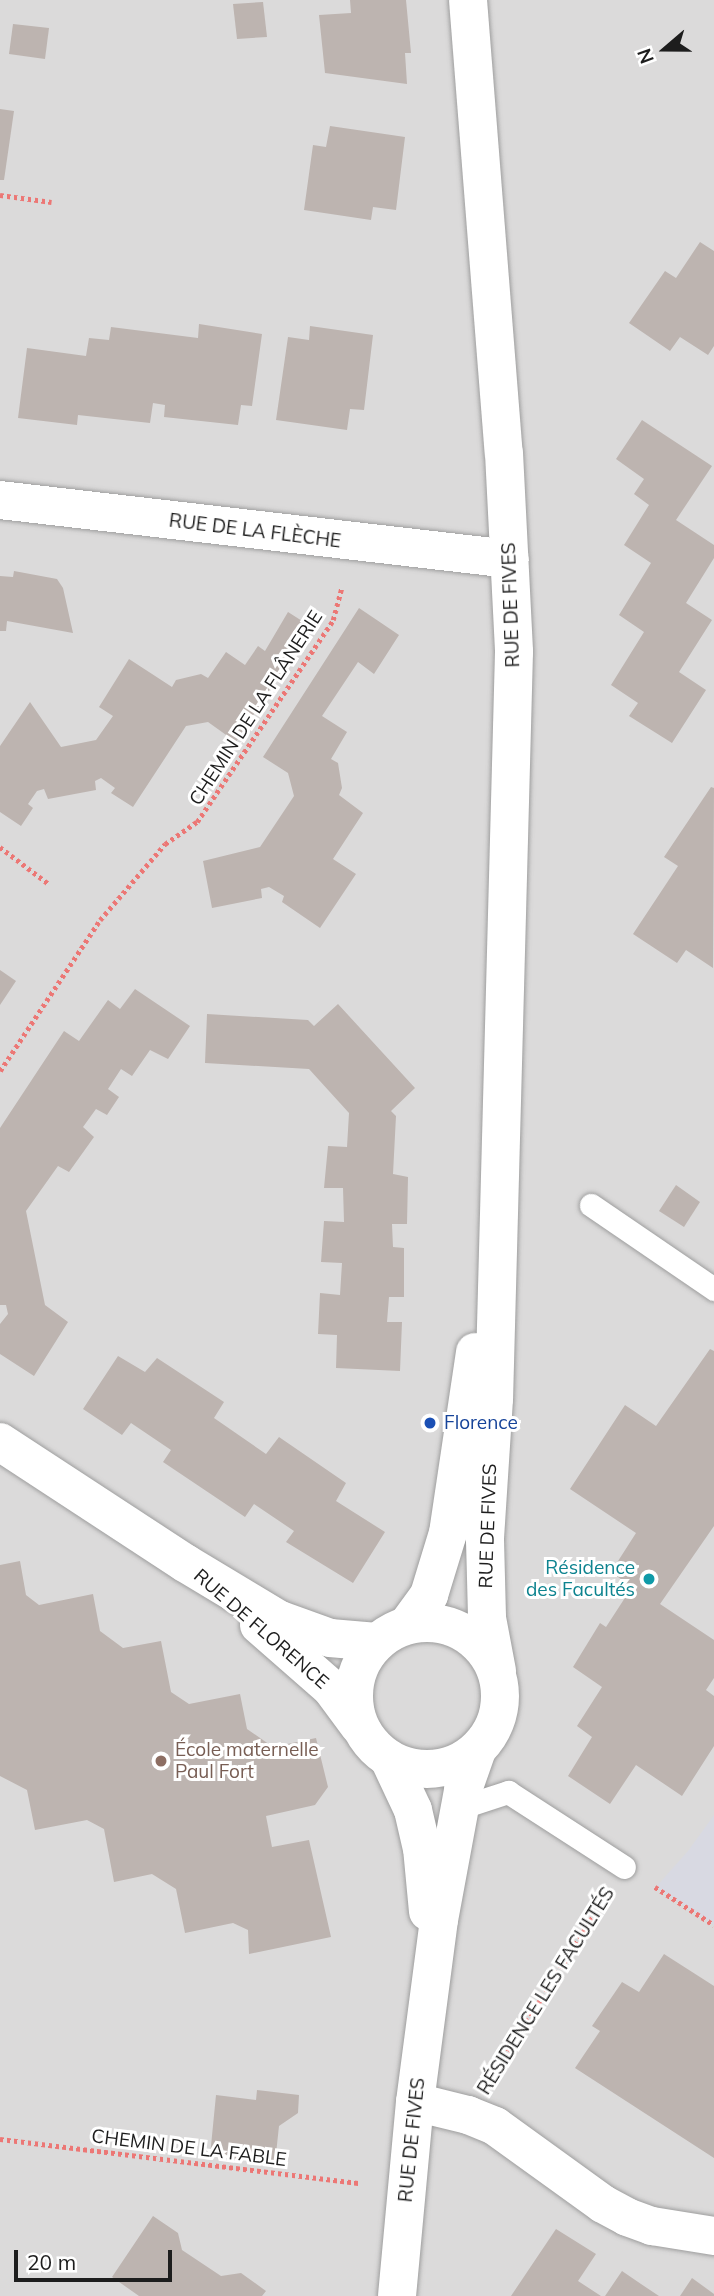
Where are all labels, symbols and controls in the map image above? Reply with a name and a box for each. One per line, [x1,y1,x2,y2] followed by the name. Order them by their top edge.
[630,14,700,84] north arrow
[632,45,659,67] text: N
[168,509,342,553] street label: RUE DE LA FLÈCHE
[497,542,525,668] street label: RUE DE FIVES
[184,606,328,810] street label: CHEMIN DE LA FLÂNERIE
[444,1412,518,1434] place label: Florence
[422,1415,438,1431] marker: Florence
[474,1463,502,1589] street label: RUE DE FIVES
[526,1557,635,1601] place label: Résidence des Facultés
[189,1564,333,1694] street label: RUE DE FLORENCE
[641,1571,657,1587] marker: Résidence des Facultés
[175,1739,319,1783] place label: École maternelle Paul Fort
[153,1753,169,1769] marker: École maternelle Paul Fort
[473,1883,619,2099] street label: RÉSIDENCE LES FACULTÉS
[394,2077,430,2203] street label: RUE DE FIVES
[90,2125,288,2171] street label: CHEMIN DE LA FABLE
[18,2236,175,2280] scale bar
[27,2249,76,2275] text: 20 m

